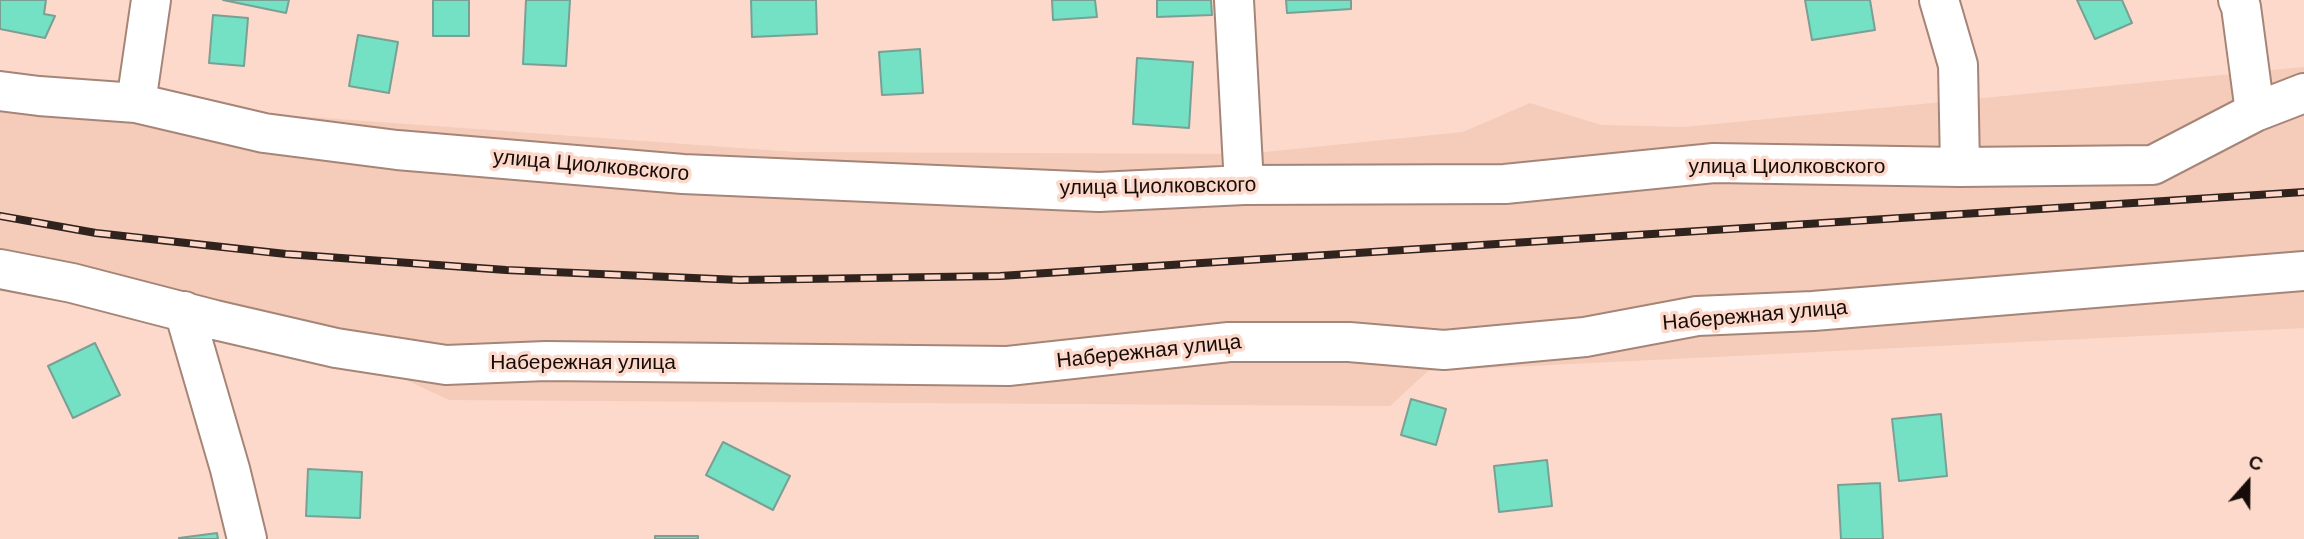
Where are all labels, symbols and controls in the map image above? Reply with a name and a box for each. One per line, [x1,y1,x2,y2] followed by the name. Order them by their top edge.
[492,145,690,187] street label: улица Циолковского
[1689,154,1885,180] street label: улица Циолковского
[1059,173,1257,201] street label: улица Циолковского
[1661,295,1849,337] street label: Набережная улица
[1055,330,1243,374] street label: Набережная улица
[490,350,676,376] street label: Набережная улица
[2213,448,2283,518] north arrow
[2246,451,2266,475] text: С

